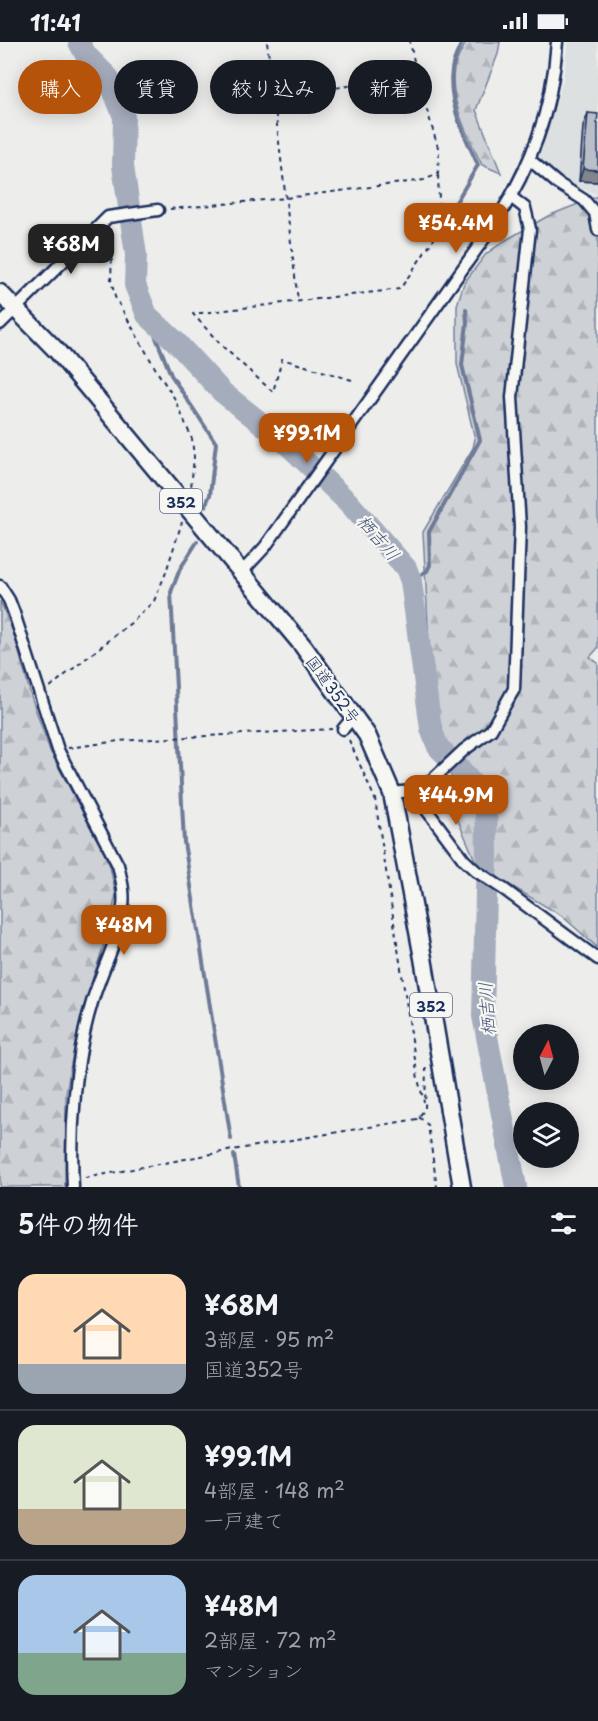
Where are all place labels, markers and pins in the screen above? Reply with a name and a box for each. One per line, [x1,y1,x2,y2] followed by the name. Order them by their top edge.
[407,203,505,254] pin: ¥54.4M
[35,224,107,275] pin: ¥68M
[258,413,356,464] pin: ¥99.1M
[407,775,505,826] pin: ¥44.9M
[88,905,160,956] pin: ¥48M

